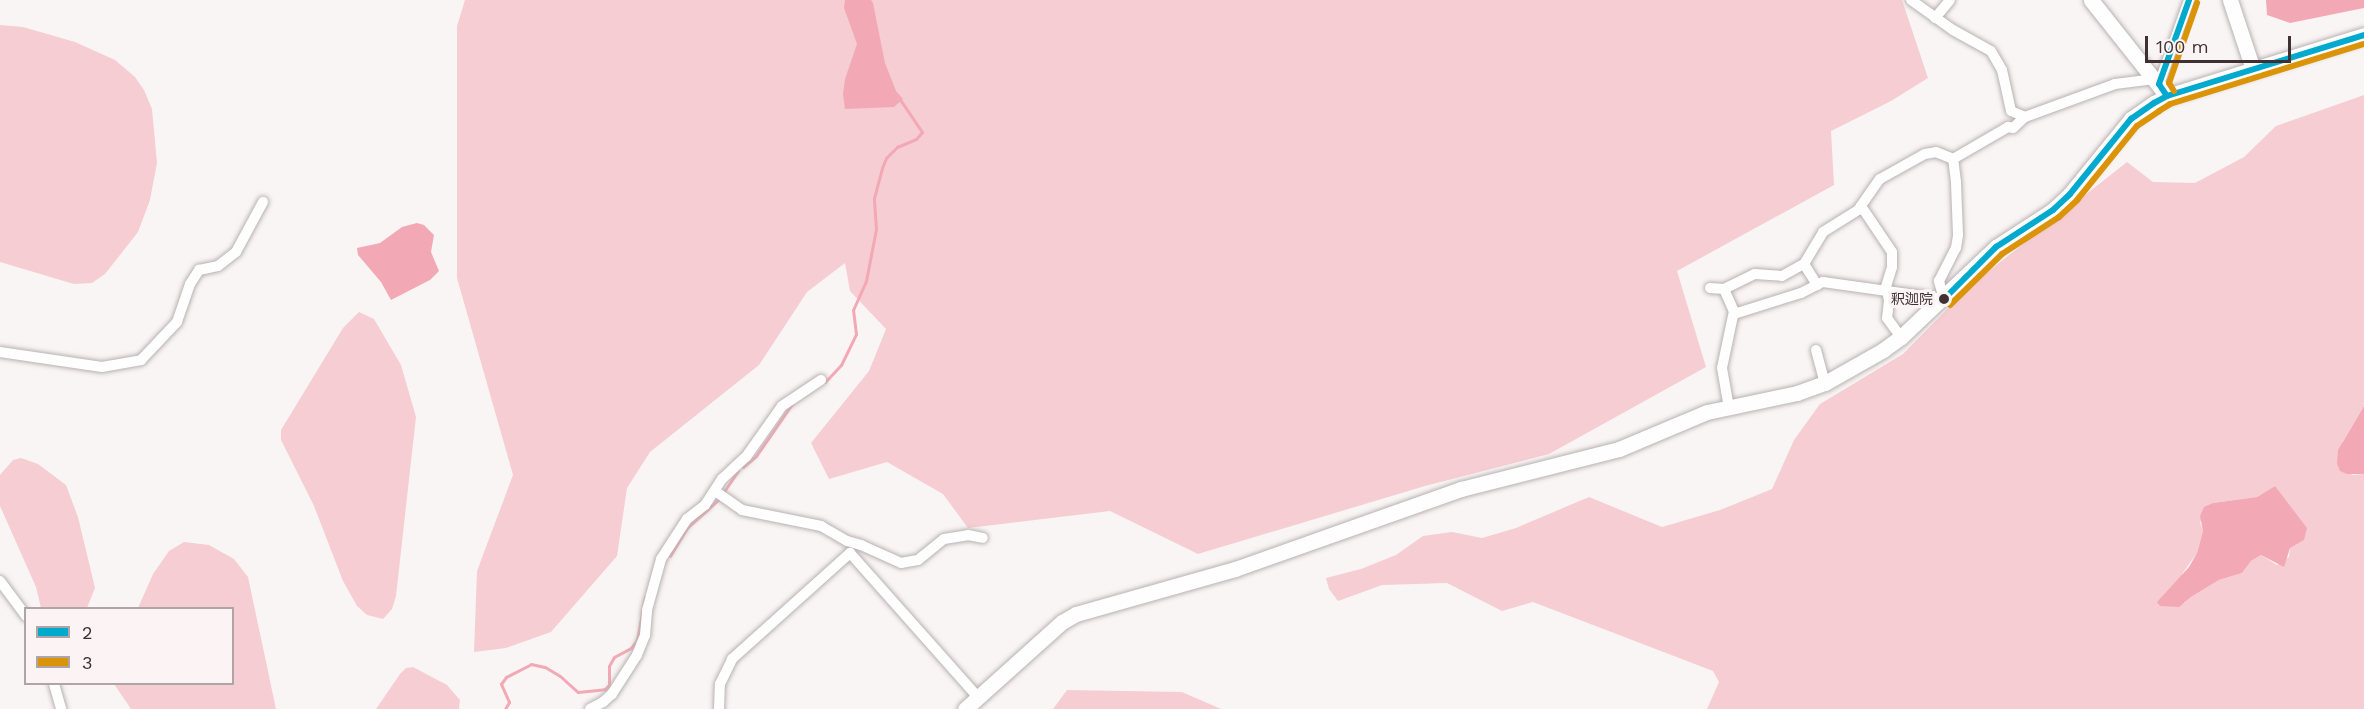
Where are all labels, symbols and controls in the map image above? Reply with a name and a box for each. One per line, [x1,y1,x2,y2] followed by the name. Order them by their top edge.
[2148,24,2294,62] scale bar
[2156,36,2209,57] text: 100 m
[1891,291,1933,307] place label: 釈迦院
[1938,293,1950,305] marker: 釈迦院
[24,607,234,685] legend
[82,622,93,643] text: 2
[82,652,93,673] text: 3

